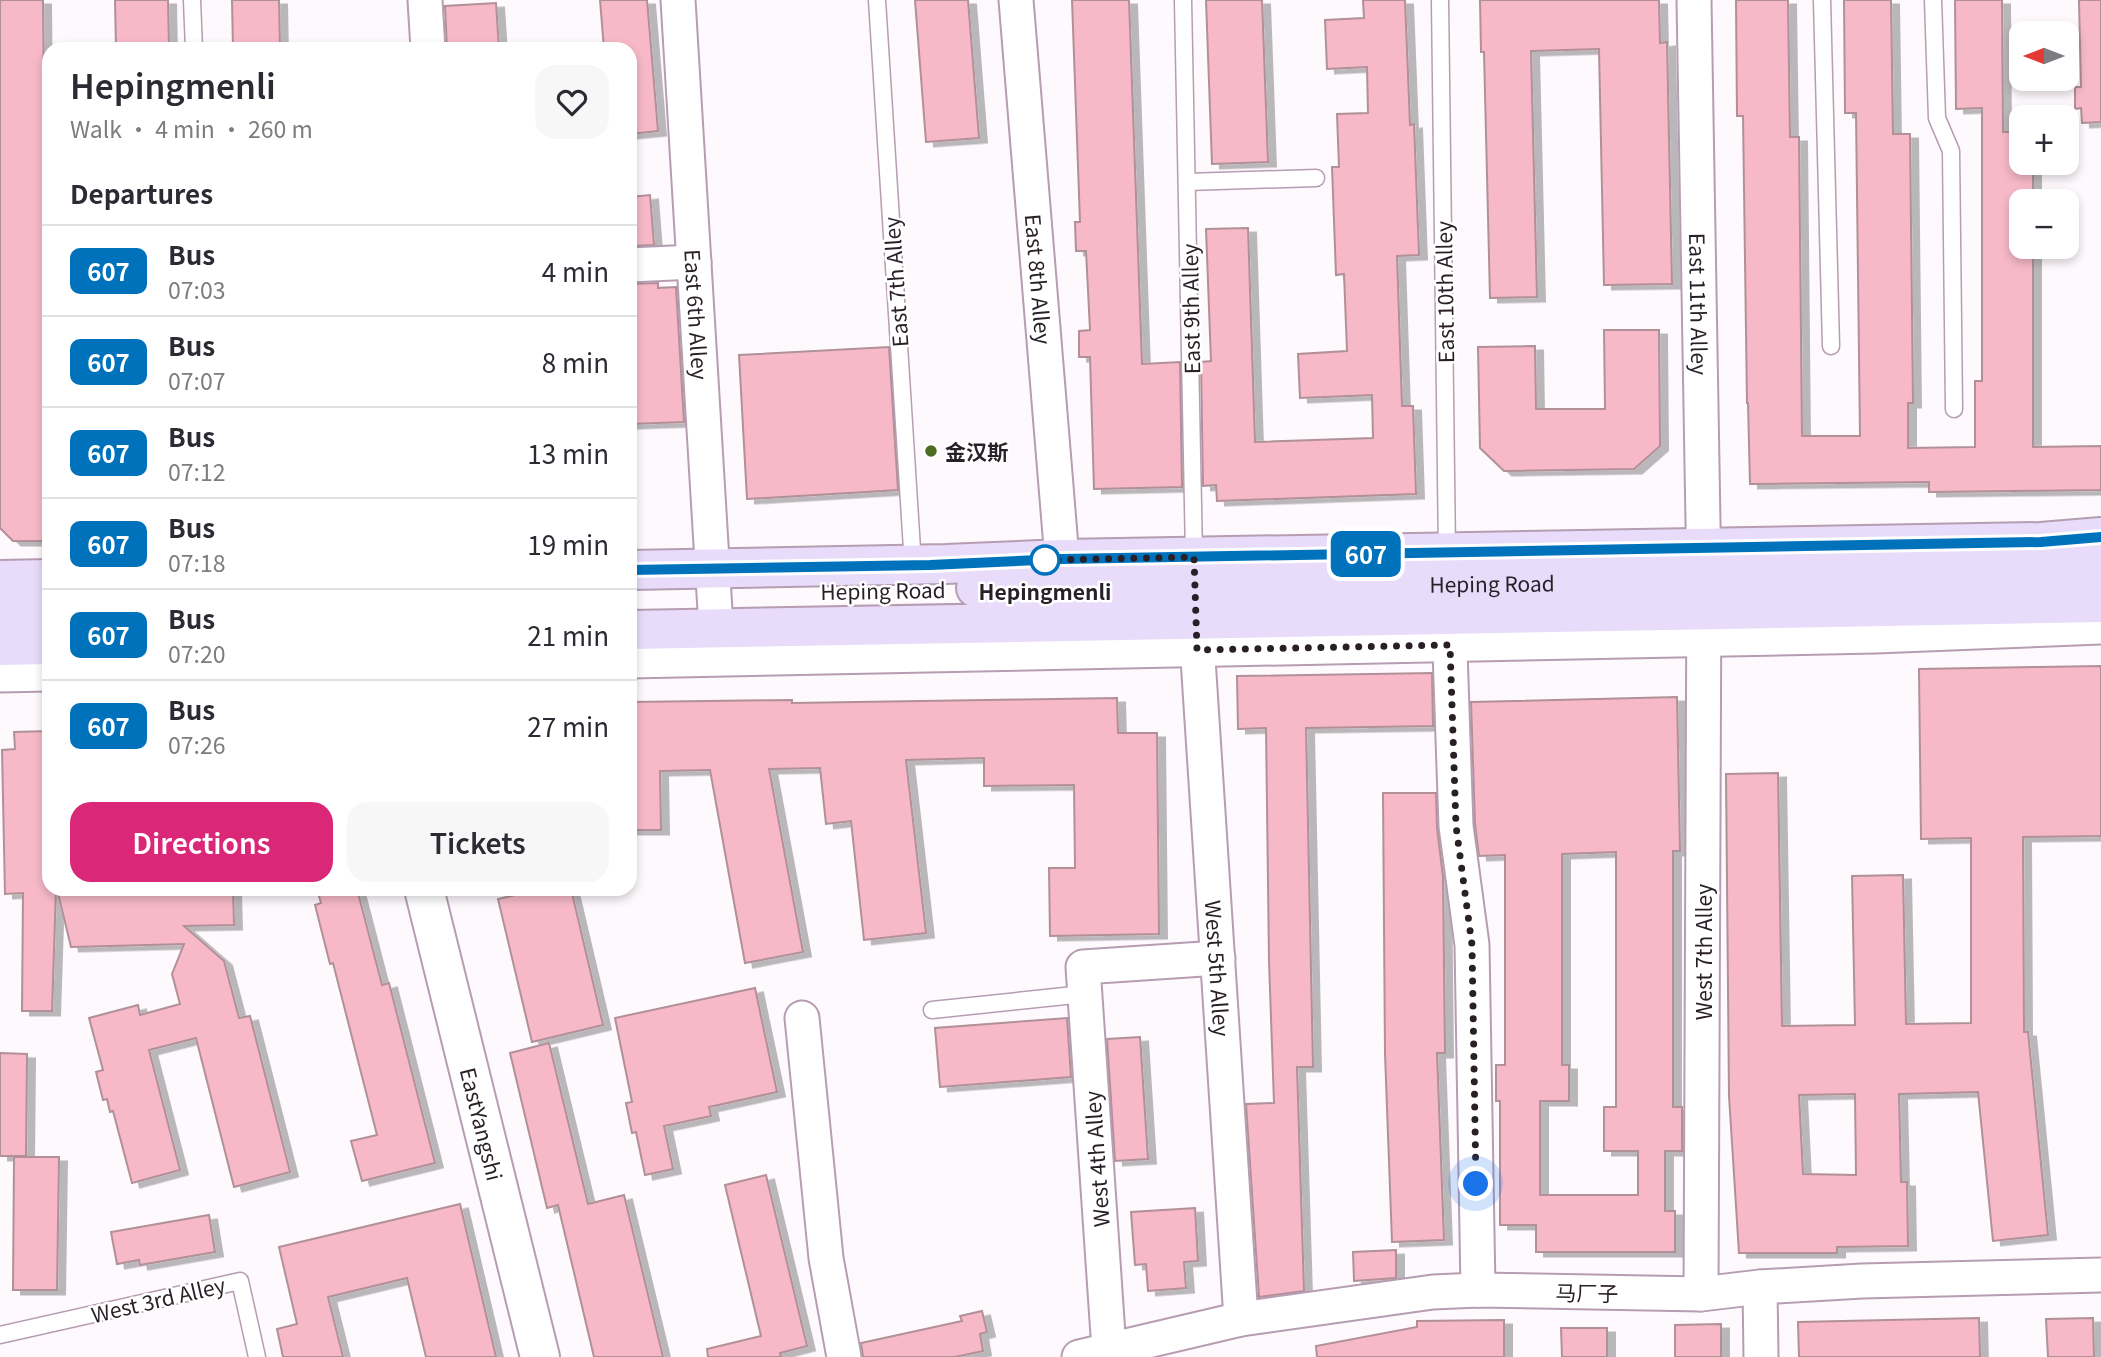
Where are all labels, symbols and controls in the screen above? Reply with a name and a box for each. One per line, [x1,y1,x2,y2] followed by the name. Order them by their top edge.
[2009,21,2079,91] north arrow
[2009,21,2079,259] map controls
[70,61,276,109] text: Hepingmenli
[535,65,609,139] button: heart
[2009,105,2079,175] button: +
[70,111,313,145] text: Walk · 4 min · 260 m
[70,174,213,211] text: Departures
[2009,189,2079,259] button: −
[1019,213,1059,345] street label: East 8th Alley
[875,216,915,348] street label: East 7th Alley
[1428,221,1460,363] street label: East 10th Alley
[1683,233,1715,375] street label: East 11th Alley
[168,235,215,272] text: Bus
[1174,243,1206,374] street label: East 9th Alley
[678,248,716,381] street label: East 6th Alley
[542,252,609,289] text: 4 min
[87,253,130,288] text: 607
[168,272,225,306] text: 07:03
[168,326,215,363] text: Bus
[542,343,609,380] text: 8 min
[87,344,130,379] text: 607
[168,363,225,397] text: 07:07
[168,417,215,454] text: Bus
[527,434,609,471] text: 13 min
[87,435,130,470] text: 607
[945,436,1008,466] place label: 金汉斯
[923,443,939,459] marker: 金汉斯
[168,454,225,488] text: 07:12
[168,508,215,545] text: Bus
[527,525,609,562] text: 19 min
[87,526,130,561] text: 607
[1326,531,1406,577] line badge: 607
[1345,536,1387,571] text: 607
[168,545,225,579] text: 07:18
[1030,545,1060,575] marker: Hepingmenli
[1429,567,1555,599] street label: Heping Road
[820,574,946,606] street label: Heping Road
[979,576,1111,606] place label: Hepingmenli
[168,599,215,636] text: Bus
[527,616,609,653] text: 21 min
[87,617,130,652] text: 607
[168,636,225,670] text: 07:20
[168,690,215,727] text: Bus
[527,707,609,744] text: 27 min
[87,708,130,743] text: 607
[168,727,225,761] text: 07:26
[70,802,333,882] button: Directions
[347,802,609,882] button: Tickets
[1688,884,1718,1020] street label: West 7th Alley
[1199,899,1238,1037] street label: West 5th Alley
[454,1064,511,1184] street label: EastYangshi
[1076,1090,1116,1228] street label: West 4th Alley
[1458,1166,1493,1201] your location
[88,1269,228,1329] street label: West 3rd Alley
[1555,1276,1619,1308] street label: 马厂子

